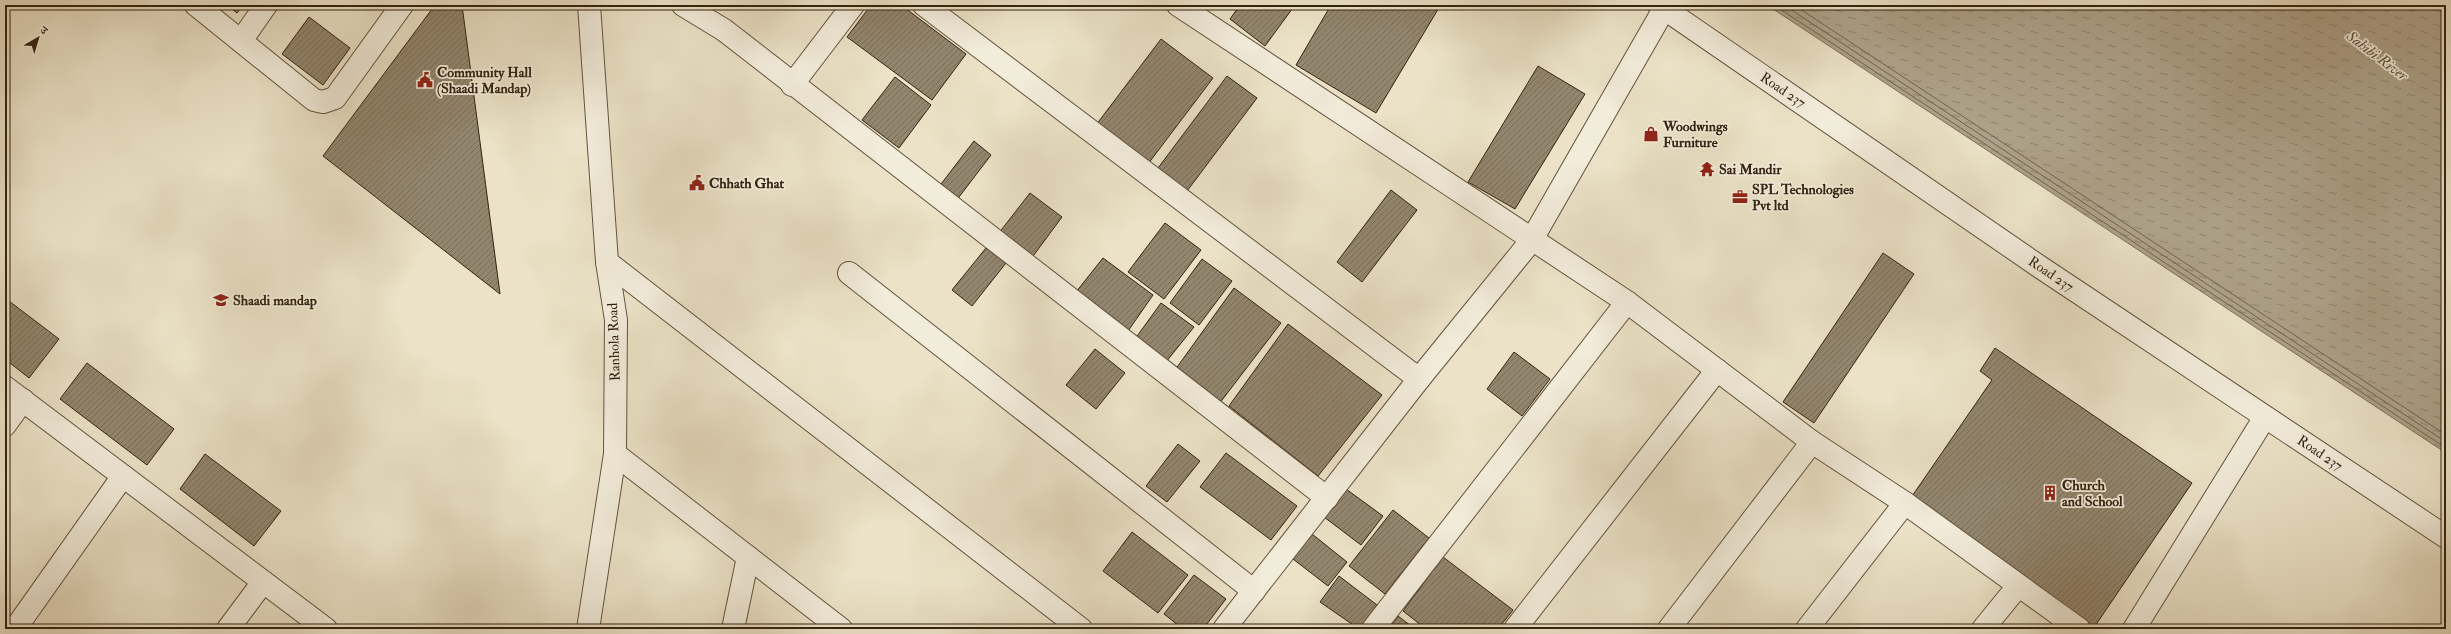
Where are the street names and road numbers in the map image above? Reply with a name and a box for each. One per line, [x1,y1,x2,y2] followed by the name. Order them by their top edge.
[1757,69,1809,112] street label: Road 237
[2025,253,2077,296] street label: Road 237
[604,302,624,382] street label: Ranhola Road
[2294,432,2346,475] street label: Road 237

